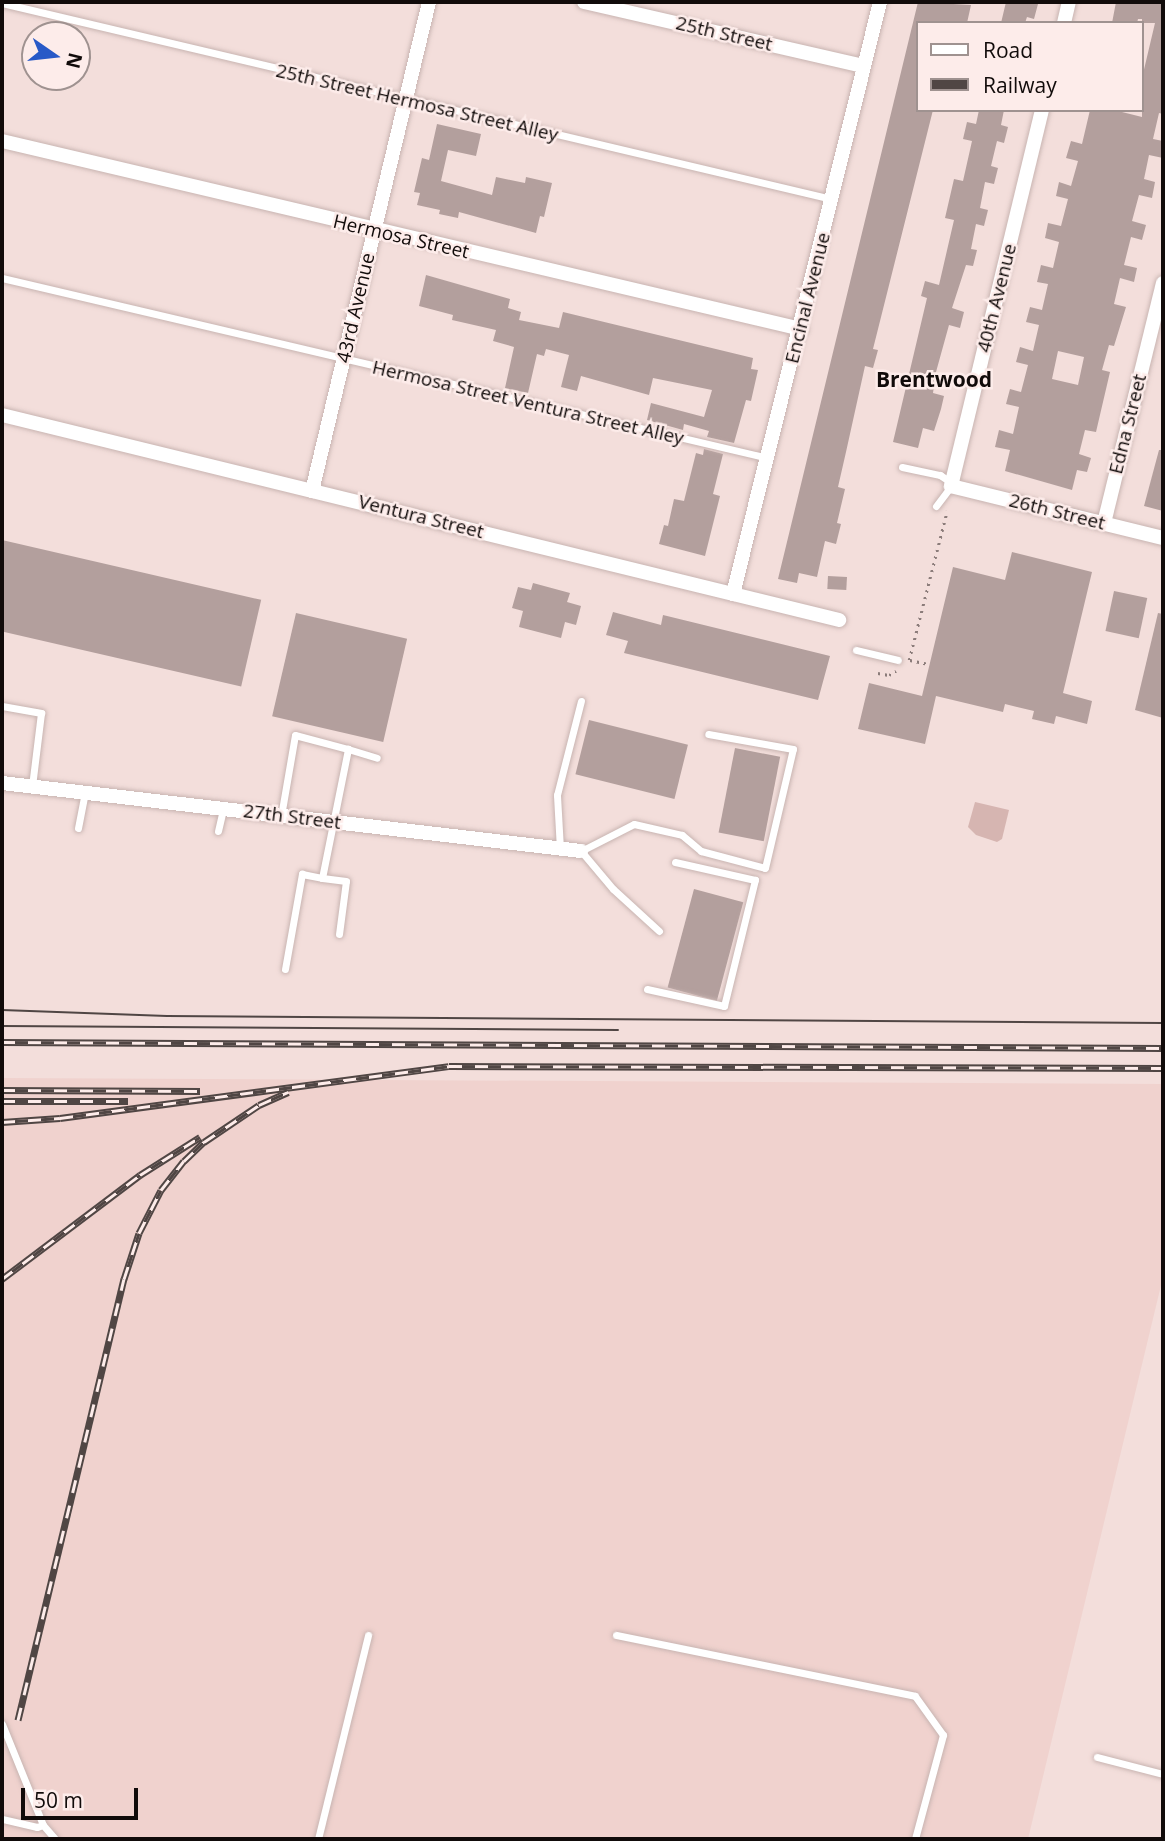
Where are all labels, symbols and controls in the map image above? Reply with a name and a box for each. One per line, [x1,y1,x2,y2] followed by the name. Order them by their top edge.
[674,12,774,56] street label: 25th Street
[21,21,91,91] north arrow
[916,21,1144,112] legend
[983,36,1033,64] text: Road
[60,50,89,71] text: N
[274,59,560,147] street label: 25th Street Hermosa Street Alley
[983,71,1057,99] text: Railway
[331,210,471,264] street label: Hermosa Street
[781,230,835,366] street label: Encinal Avenue
[972,241,1022,355] street label: 40th Avenue
[332,251,380,365] street label: 43rd Avenue
[370,356,686,450] street label: Hermosa Street Ventura Street Alley
[876,366,992,392] district label: Brentwood
[1105,372,1151,476] street label: Edna Street
[1007,489,1107,535] street label: 26th Street
[356,490,486,544] street label: Ventura Street
[242,800,342,834] street label: 27th Street
[24,1774,142,1818] scale bar
[34,1786,83,1814] text: 50 m

